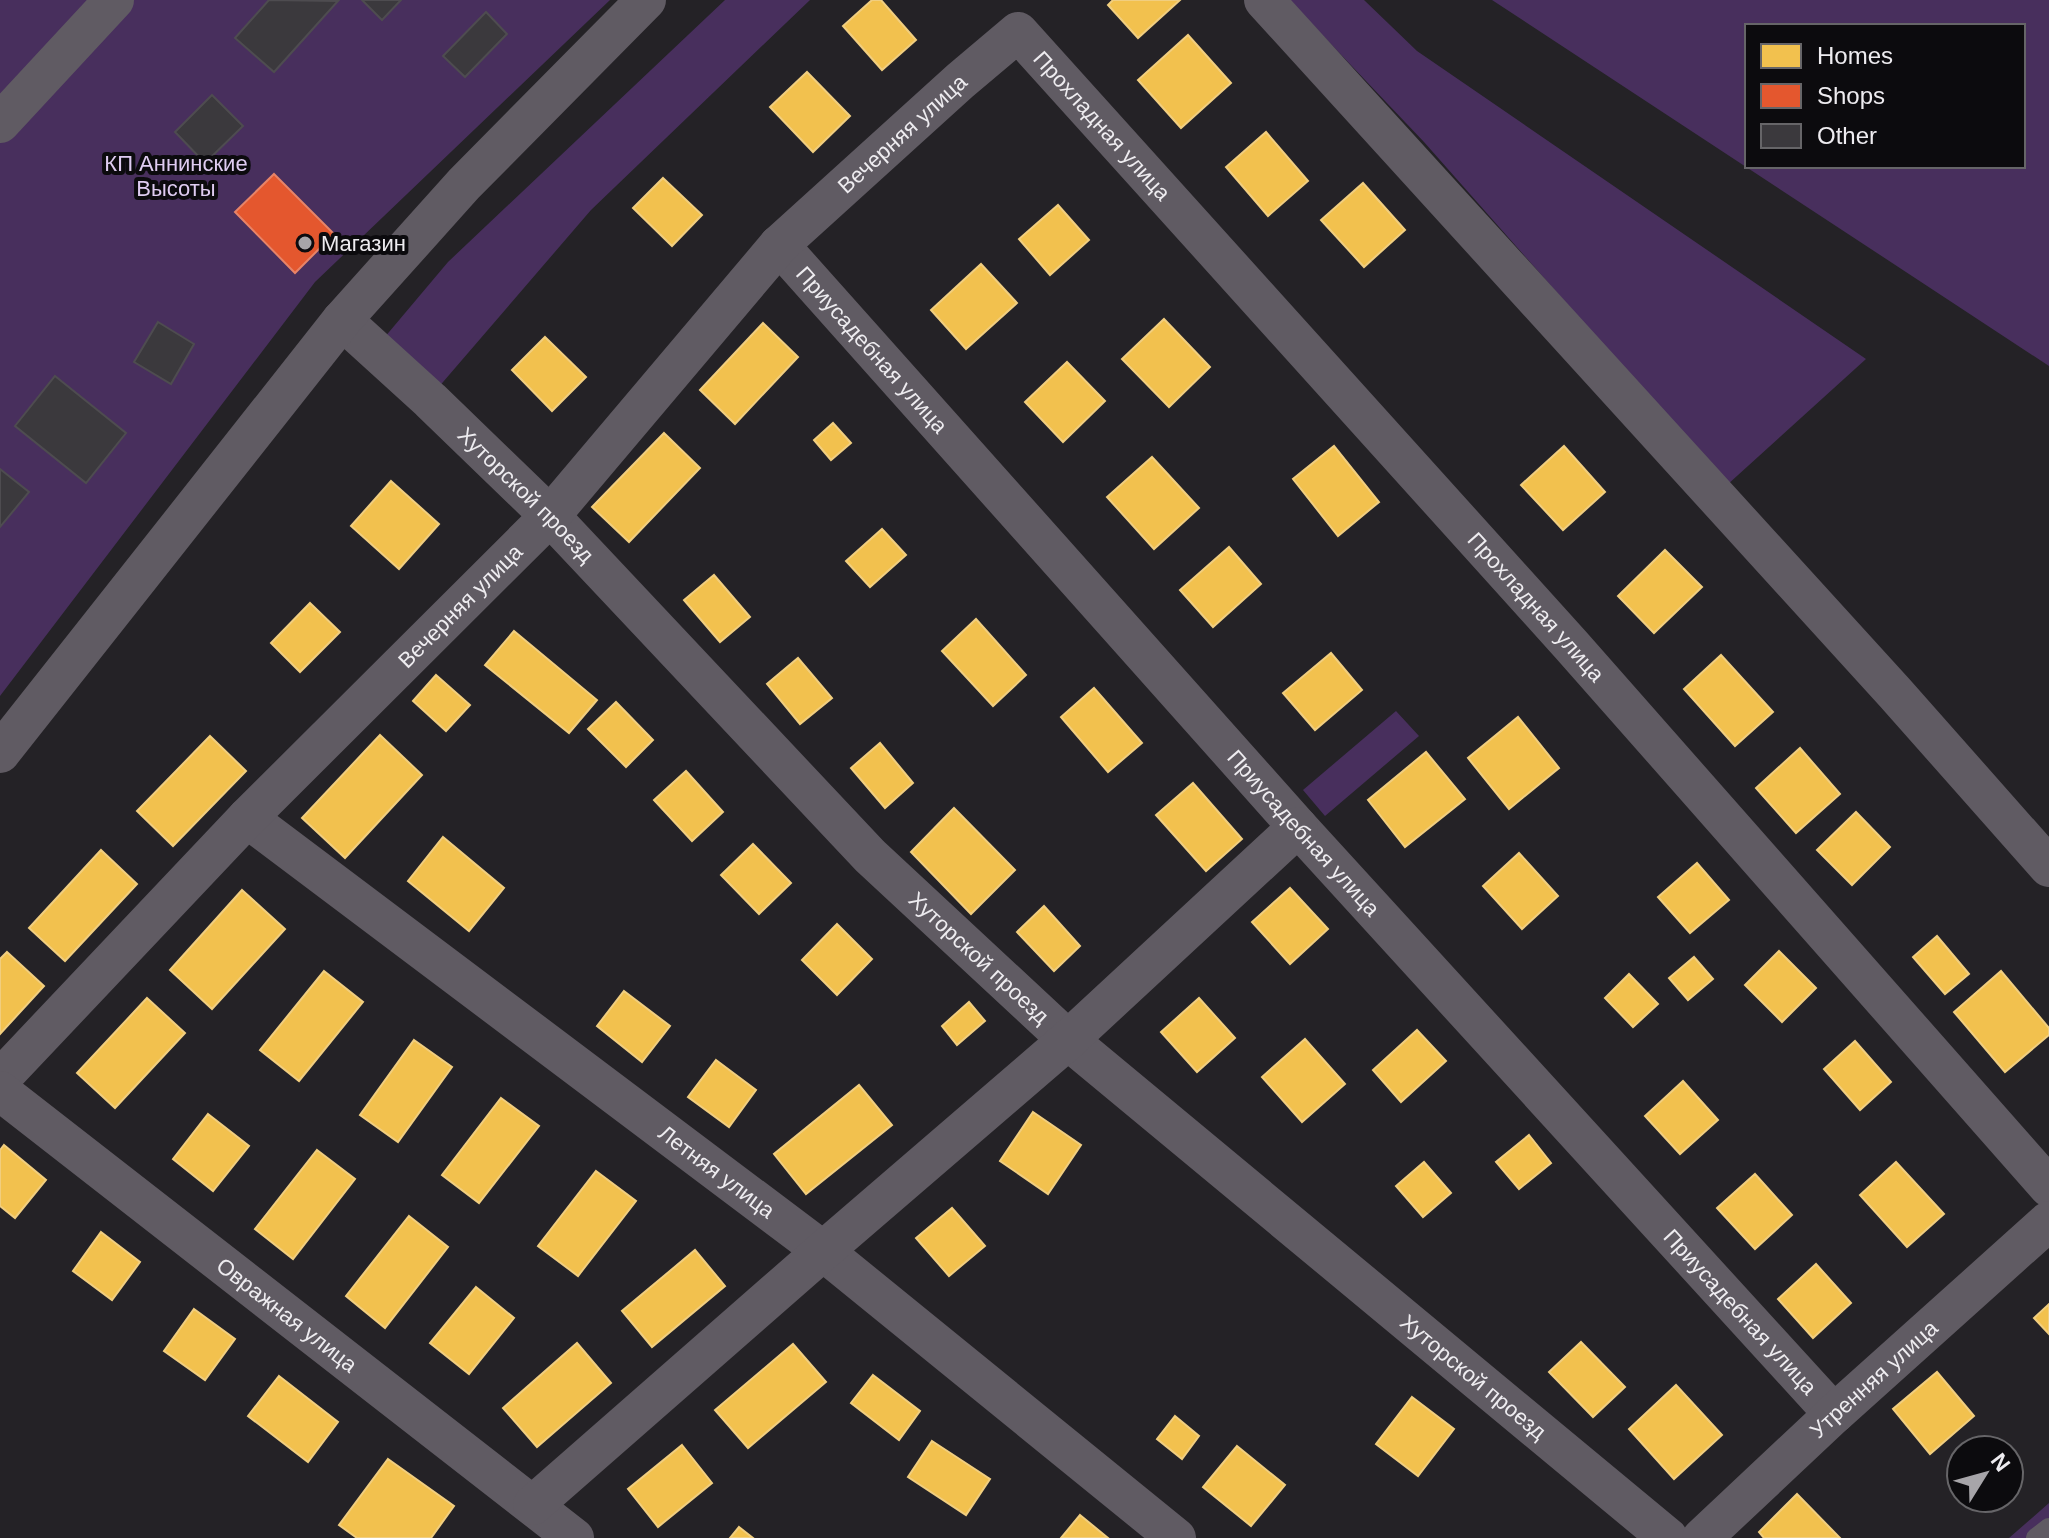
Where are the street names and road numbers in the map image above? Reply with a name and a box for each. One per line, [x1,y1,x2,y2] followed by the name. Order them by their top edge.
[1028,46,1176,206] street label: Прохладная улица
[833,69,972,198] street label: Вечерняя улица
[791,261,953,439] street label: Приусадебная улица
[453,422,599,568] street label: Хуторской проезд
[1462,527,1610,687] street label: Прохладная улица
[393,539,528,673] street label: Вечерняя улица
[1222,745,1385,922] street label: Приусадебная улица
[904,887,1054,1029] street label: Хуторской проезд
[654,1120,780,1224] street label: Летняя улица
[1658,1224,1822,1400] street label: Приусадебная улица
[212,1253,363,1378] street label: Овражная улица
[1395,1309,1551,1445] street label: Хуторской проезд
[1805,1315,1943,1443] street label: Утренняя улица

